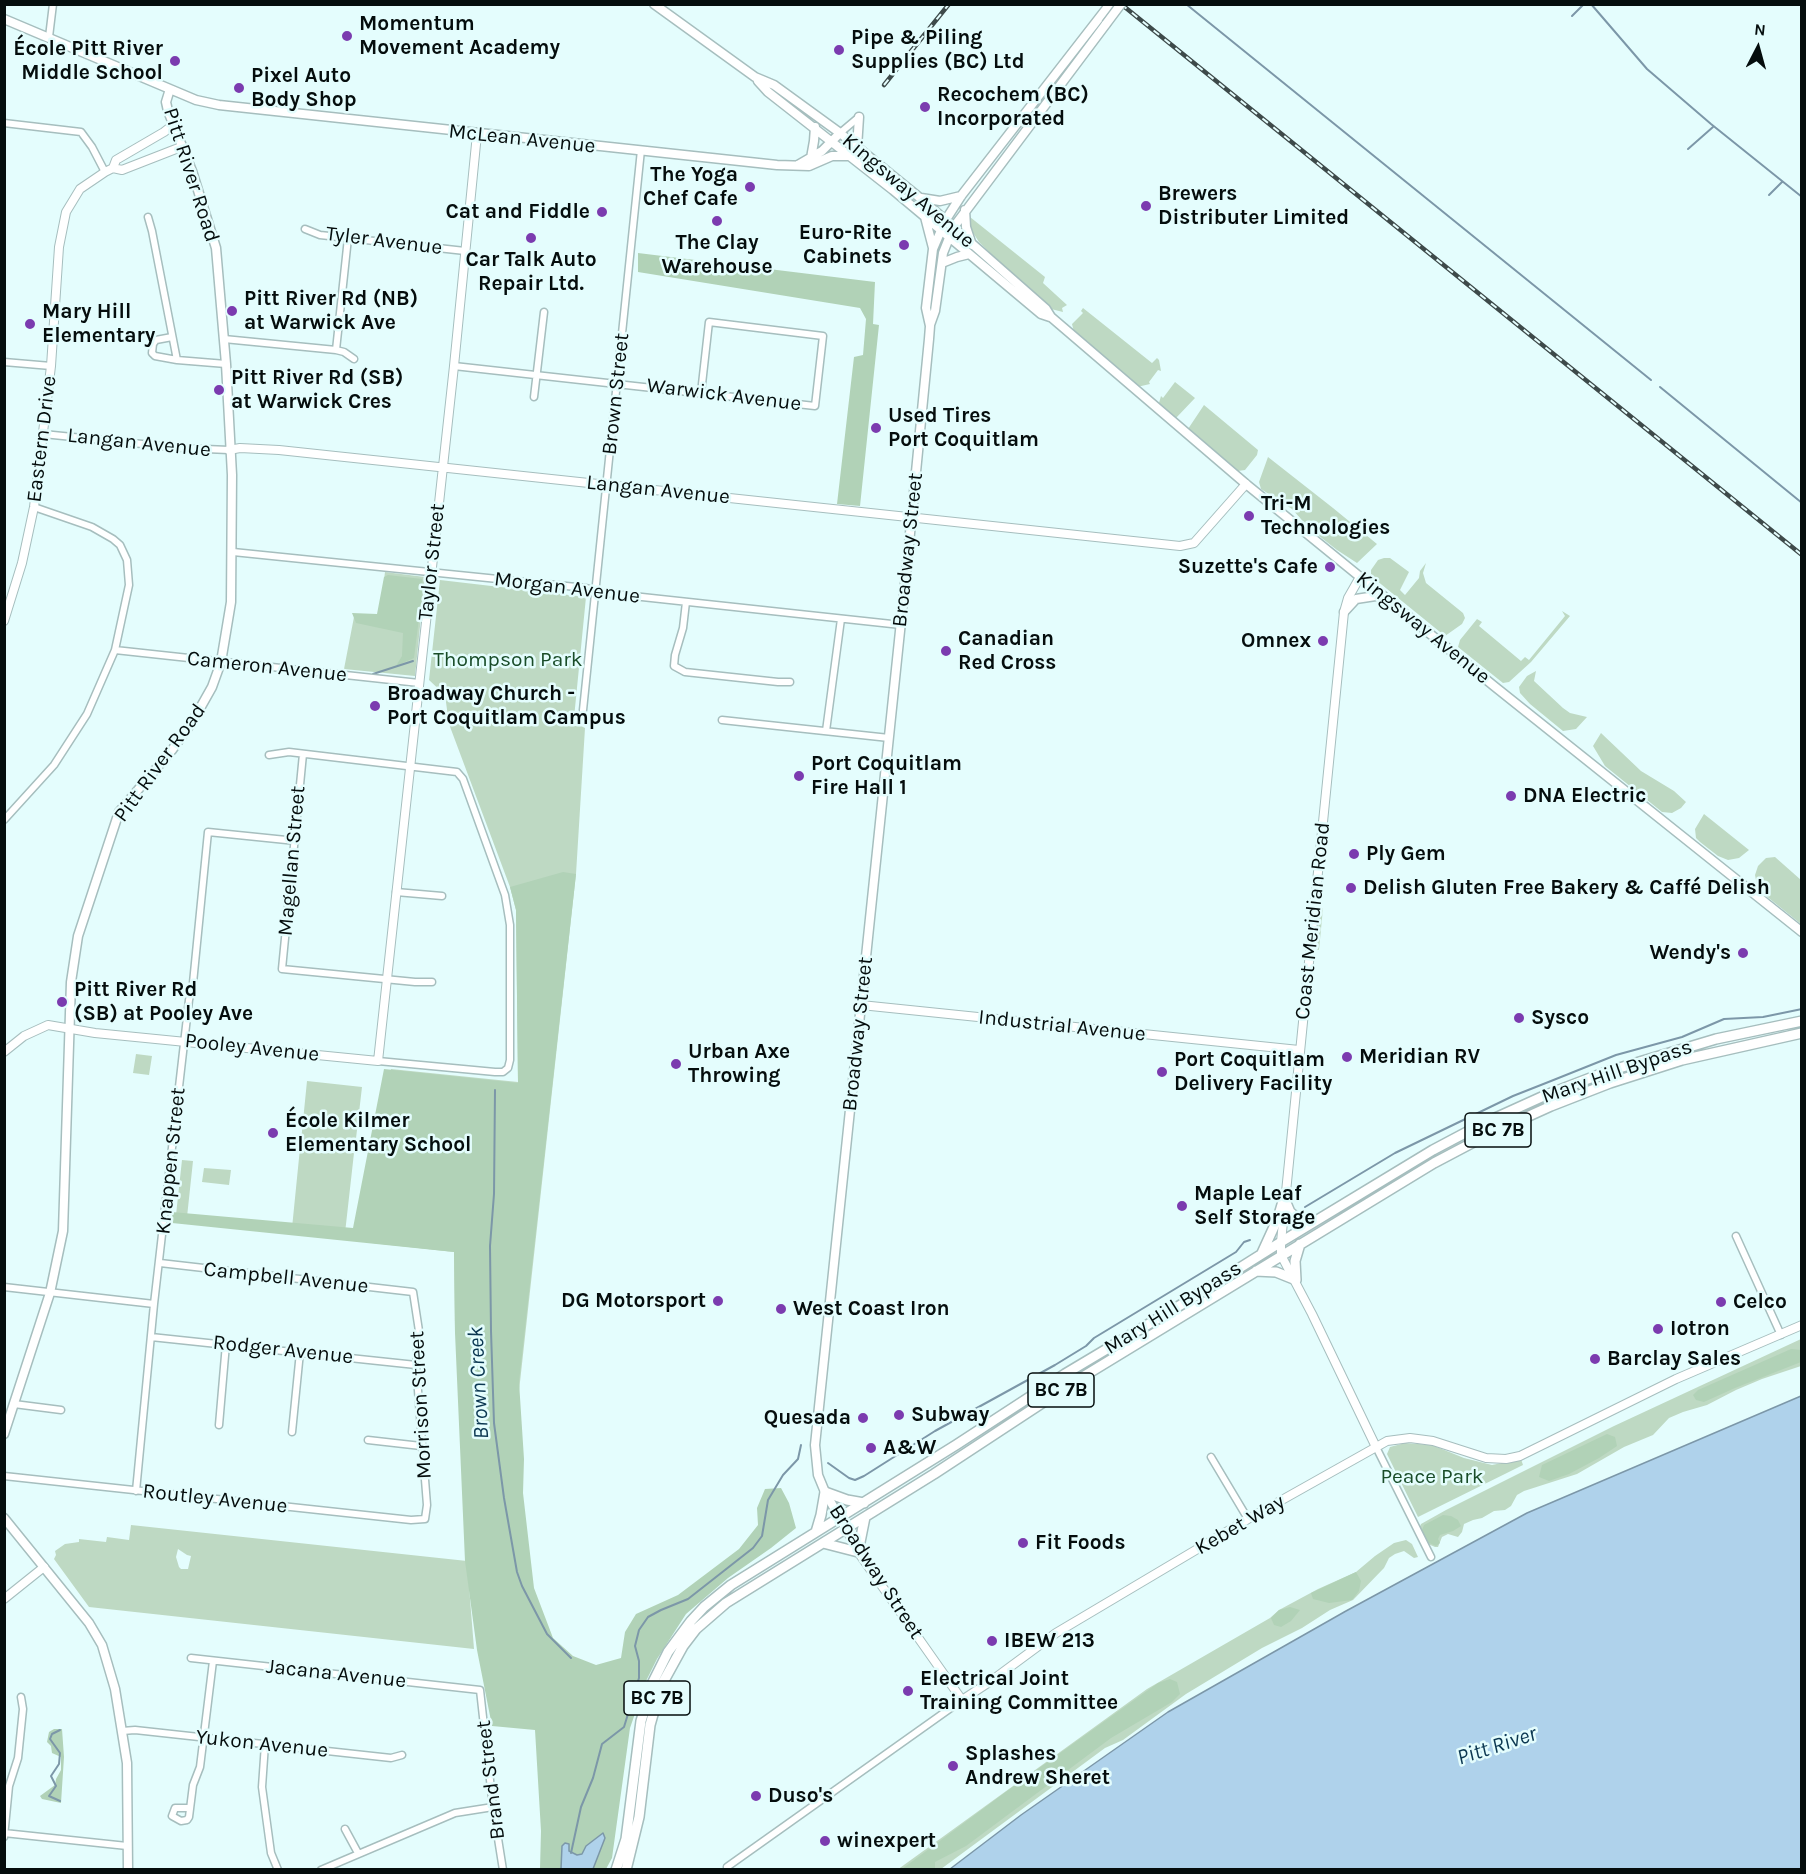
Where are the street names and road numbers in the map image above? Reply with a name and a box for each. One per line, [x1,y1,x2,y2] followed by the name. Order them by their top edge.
[157,105,225,245] street label: Pitt River Road
[447,119,597,159] street label: McLean Avenue
[837,128,979,254] street label: Kingsway Avenue
[324,221,444,261] street label: Tyler Avenue
[597,332,635,456] street label: Brown Street
[645,373,803,417] street label: Warwick Avenue
[22,374,62,504] street label: Eastern Drive
[66,423,212,463] street label: Langan Avenue
[585,470,731,510] street label: Langan Avenue
[887,471,929,629] street label: Broadway Street
[413,502,451,622] street label: Taylor Street
[1351,566,1495,690] street label: Kingsway Avenue
[493,567,641,609] street label: Morgan Avenue
[186,646,348,688] street label: Cameron Avenue
[109,699,211,827] street label: Pitt River Road
[273,785,311,937] street label: Magellan Street
[1290,821,1336,1021] street label: Coast Meridian Road
[837,955,879,1113] street label: Broadway Street
[977,1005,1147,1047] street label: Industrial Avenue
[183,1028,321,1068] street label: Pooley Avenue
[1538,1034,1696,1110] street label: Mary Hill Bypass
[151,1086,191,1236] street label: Knappen Street
[1465,1113,1531,1147] road number: BC 7B
[1100,1256,1246,1360] street label: Mary Hill Bypass
[202,1257,370,1299] street label: Campbell Avenue
[212,1330,354,1370] street label: Rodger Avenue
[405,1330,437,1480] street label: Morrison Street
[1028,1373,1094,1407] road number: BC 7B
[141,1479,289,1519] street label: Routley Avenue
[1191,1489,1289,1561] street label: Kebet Way
[823,1500,929,1644] street label: Broadway Street
[265,1654,407,1694] street label: Jacana Avenue
[624,1681,690,1715] road number: BC 7B
[471,1719,511,1841] street label: Brand Street
[195,1725,329,1763] street label: Yukon Avenue

